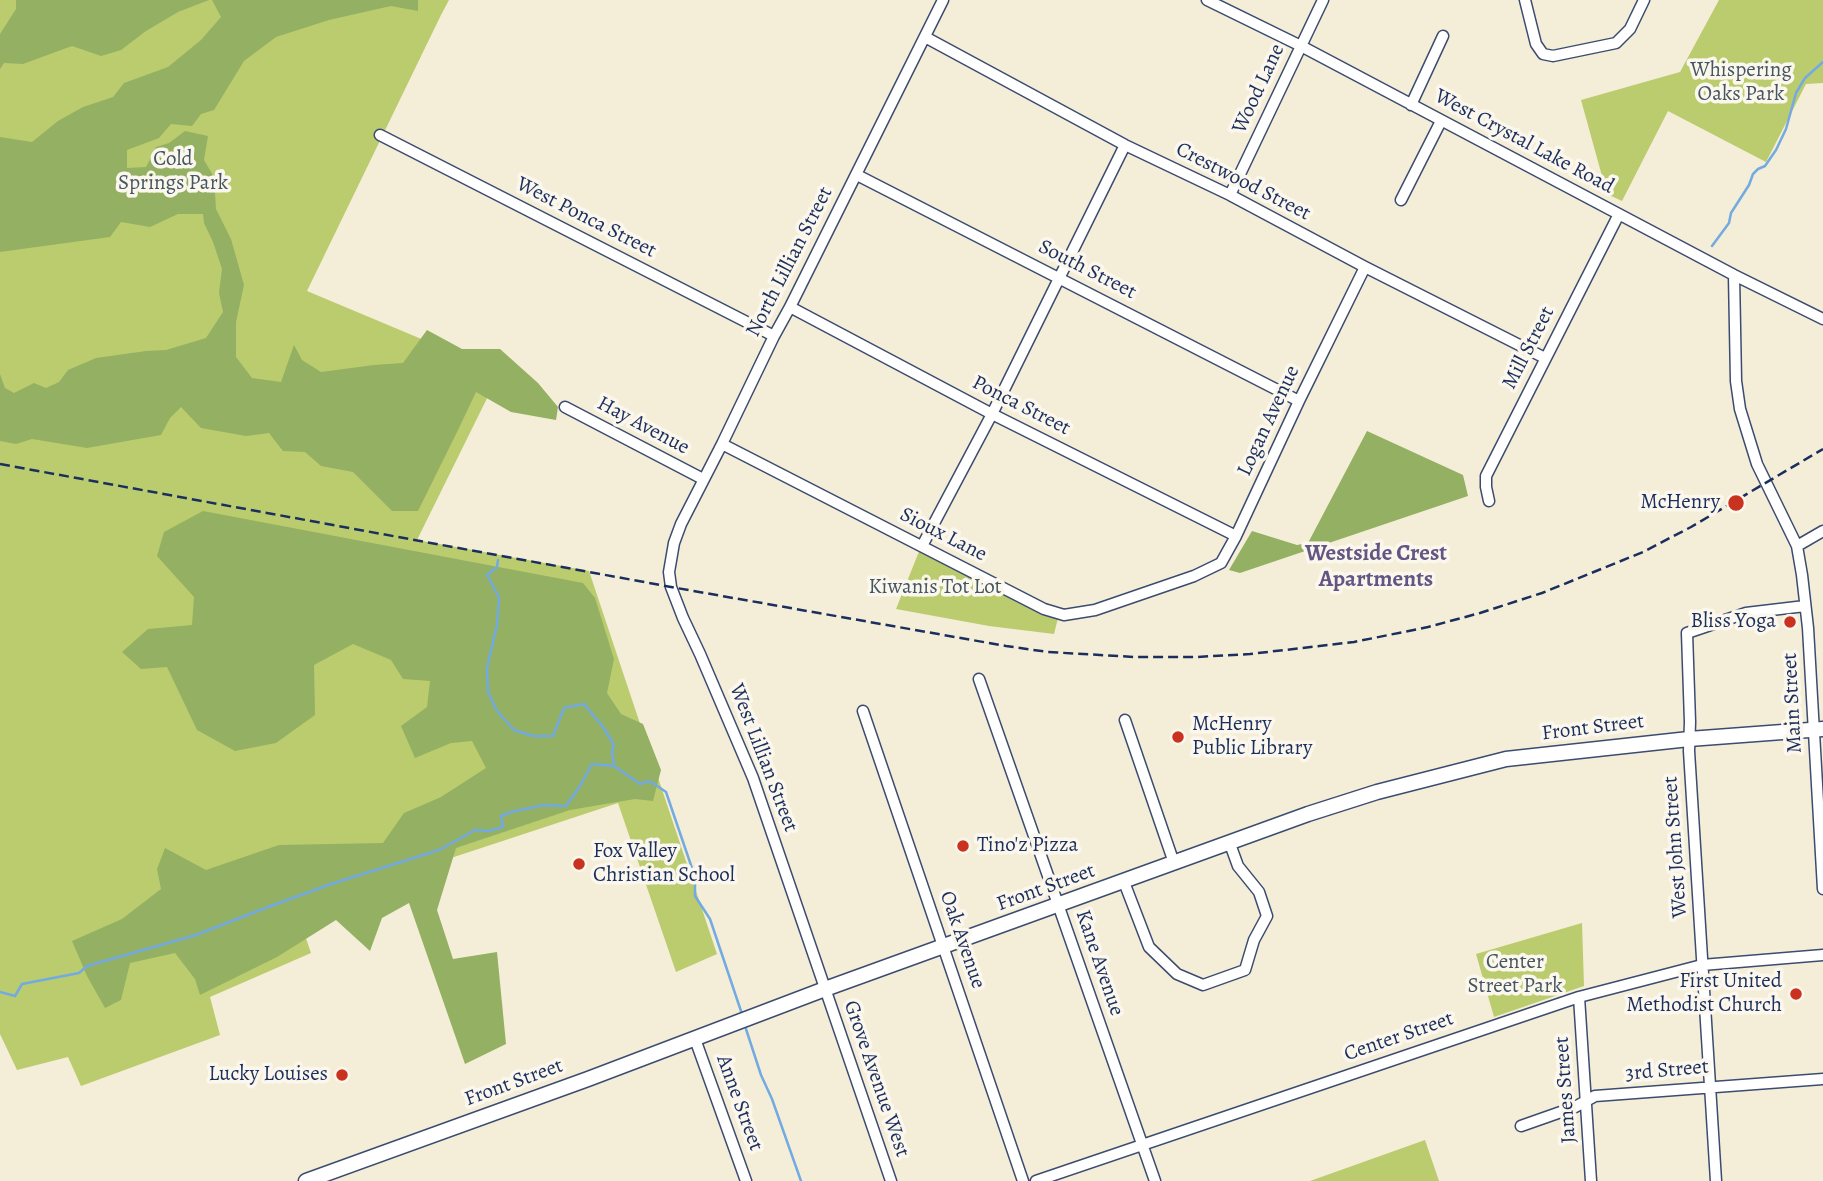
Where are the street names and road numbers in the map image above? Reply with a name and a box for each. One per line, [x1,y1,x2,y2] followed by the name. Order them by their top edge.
[1227,40,1291,138] street label: Wood Lane
[1430,84,1618,200] street label: West Crystal Lake Road
[1171,137,1315,227] street label: Crestwood Street
[512,172,660,264] street label: West Ponca Street
[741,183,839,341] street label: North Lillian Street
[1034,235,1140,305] street label: South Street
[1497,302,1561,394] street label: Mill Street
[1232,362,1306,480] street label: Logan Avenue
[968,371,1074,441] street label: Ponca Street
[593,391,693,461] street label: Hay Avenue
[895,502,991,568] street label: Sioux Lane
[1778,652,1808,754] street label: Main Street
[723,680,803,836] street label: West Lillian Street
[1540,709,1646,747] street label: Front Street
[1658,775,1694,919] street label: West John Street
[993,859,1099,917] street label: Front Street
[934,888,990,992] street label: Oak Avenue
[1069,907,1129,1019] street label: Kane Avenue
[837,998,915,1160] street label: Grove Avenue West
[1341,1007,1457,1067] street label: Center Street
[1550,1036,1582,1144] street label: James Street
[710,1052,768,1154] street label: Anne Street
[461,1054,567,1112] street label: Front Street
[1624,1055,1710,1087] street label: 3rd Street

